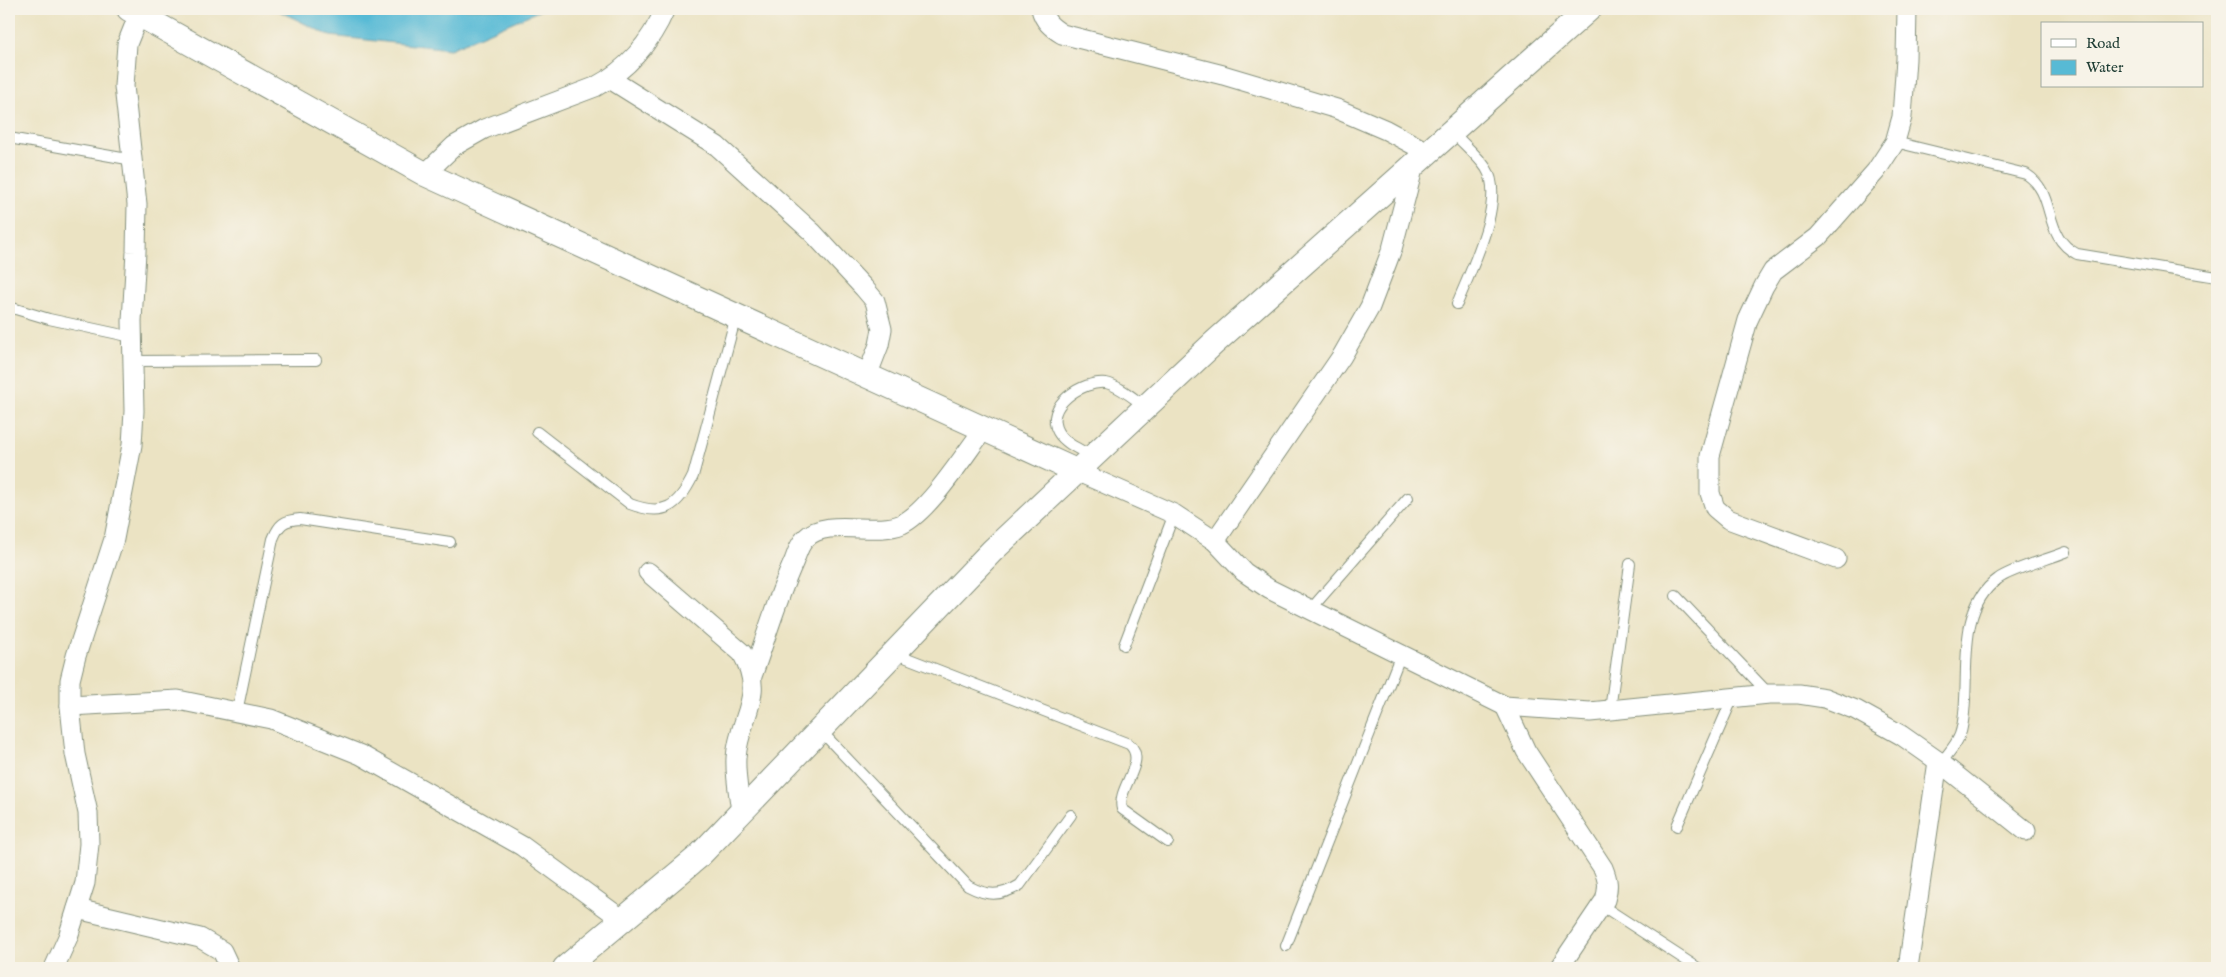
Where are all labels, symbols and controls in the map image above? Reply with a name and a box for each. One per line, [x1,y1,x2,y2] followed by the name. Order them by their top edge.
[2041,22,2204,88] legend
[2086,34,2121,53] text: Road
[2086,58,2124,77] text: Water

